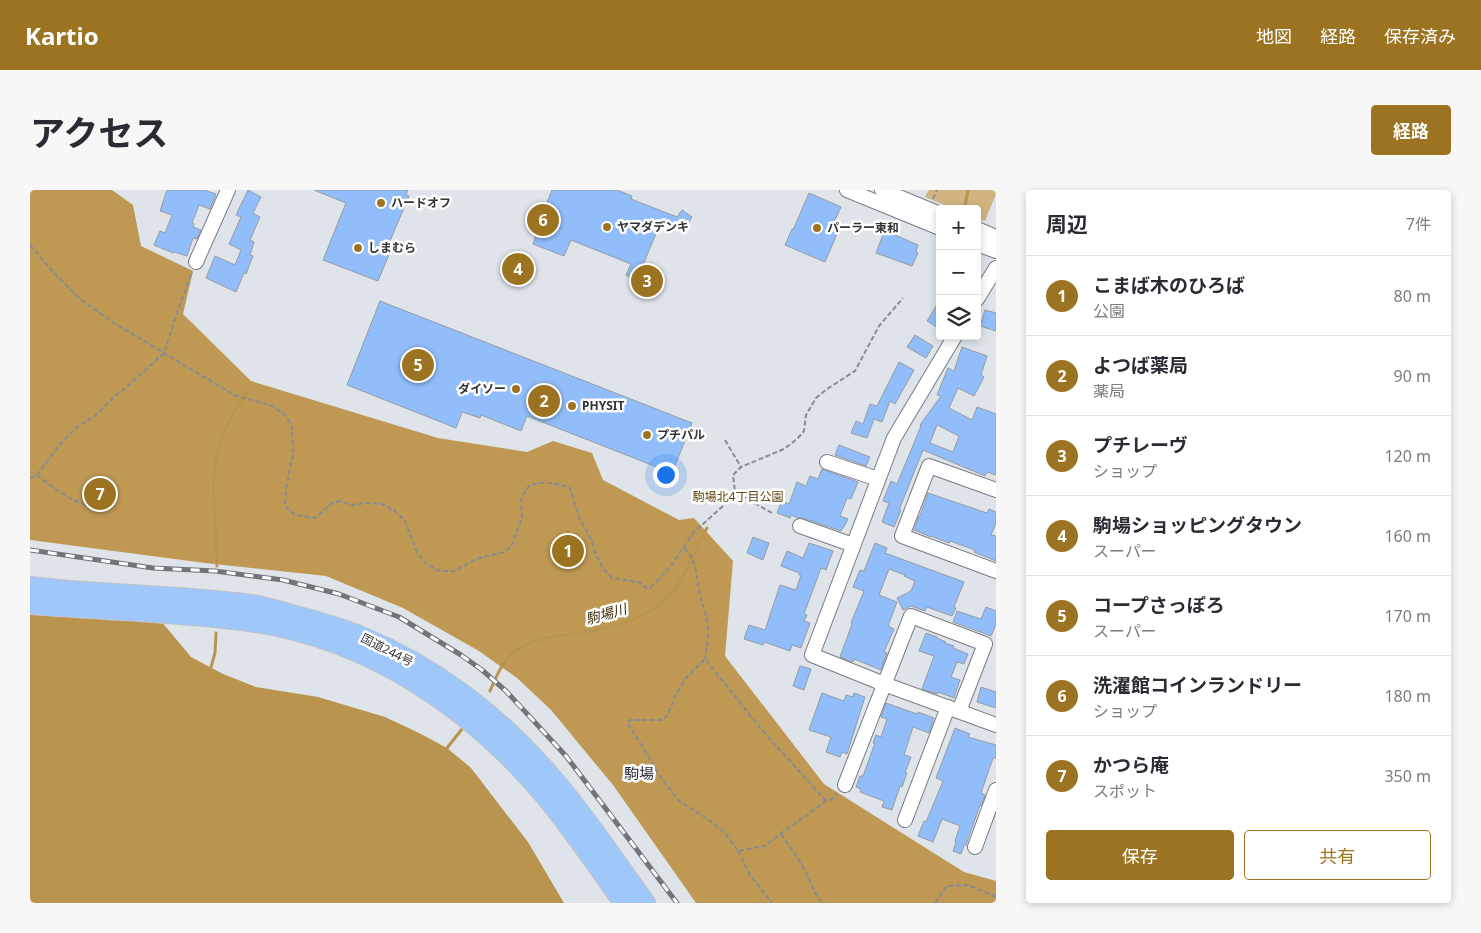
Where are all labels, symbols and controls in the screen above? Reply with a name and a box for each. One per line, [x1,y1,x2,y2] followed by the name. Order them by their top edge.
[25,19,99,52] text: Kartio
[1256,24,1292,48] text: 地図
[1320,24,1356,48] text: 経路
[1384,24,1456,48] text: 保存済み
[1371,105,1451,155] button: 経路
[30,109,168,156] text: アクセス
[391,194,451,211] place label: ハードオフ
[375,197,387,209] marker: ハードオフ
[527,201,559,239] pin: 6
[936,205,981,340] map controls
[936,205,981,250] button: +
[1046,210,1088,238] text: 周辺
[1406,213,1431,235] text: 7件
[617,218,689,235] place label: ヤマダデンキ
[827,219,899,236] place label: パーラー東和
[601,221,613,233] marker: ヤマダデンキ
[811,222,823,234] marker: パーラー東和
[368,239,416,256] place label: しまむら
[352,242,364,254] marker: しまむら
[502,250,534,288] pin: 4
[936,250,981,295] button: −
[631,262,663,300] pin: 3
[1093,272,1245,298] text: こまば木のひろば
[1057,285,1067,307] text: 1
[1394,285,1431,307] text: 80 m
[936,295,981,340] button: layers
[1093,300,1125,322] text: 公園
[402,346,434,384] pin: 5
[1093,352,1188,378] text: よつば薬局
[1057,365,1067,387] text: 2
[1394,365,1431,387] text: 90 m
[458,380,506,397] place label: ダイソー
[1093,380,1125,402] text: 薬局
[528,382,560,420] pin: 2
[510,383,522,395] marker: ダイソー
[582,397,624,414] place label: PHYSIT
[566,400,578,412] marker: PHYSIT
[657,426,705,443] place label: プチパル
[641,429,653,441] marker: プチパル
[1093,432,1188,458] text: プチレーヴ
[1057,445,1067,467] text: 3
[1384,445,1431,467] text: 120 m
[1093,460,1157,482] text: ショップ
[653,462,679,488] your location
[84,475,116,513] pin: 7
[693,488,783,505] park label: 駒場北4丁目公園
[1093,512,1302,538] text: 駒場ショッピングタウン
[1057,525,1067,547] text: 4
[1384,525,1431,547] text: 160 m
[552,532,584,570] pin: 1
[1093,540,1157,562] text: スーパー
[1093,592,1225,618] text: コープさっぽろ
[583,598,631,628] water label: 駒場川
[1057,605,1067,627] text: 5
[1384,605,1431,627] text: 170 m
[1093,620,1157,642] text: スーパー
[358,629,416,670] street label: 国道244号
[1093,672,1302,698] text: 洗濯館コインランドリー
[1057,685,1067,707] text: 6
[1384,685,1431,707] text: 180 m
[1093,700,1157,722] text: ショップ
[1093,752,1169,778] text: かつら庵
[624,763,654,783] district label: 駒場
[1057,765,1067,787] text: 7
[1384,765,1431,787] text: 350 m
[1093,780,1157,802] text: スポット
[1046,830,1234,880] button: 保存
[1244,830,1431,880] button: 共有

